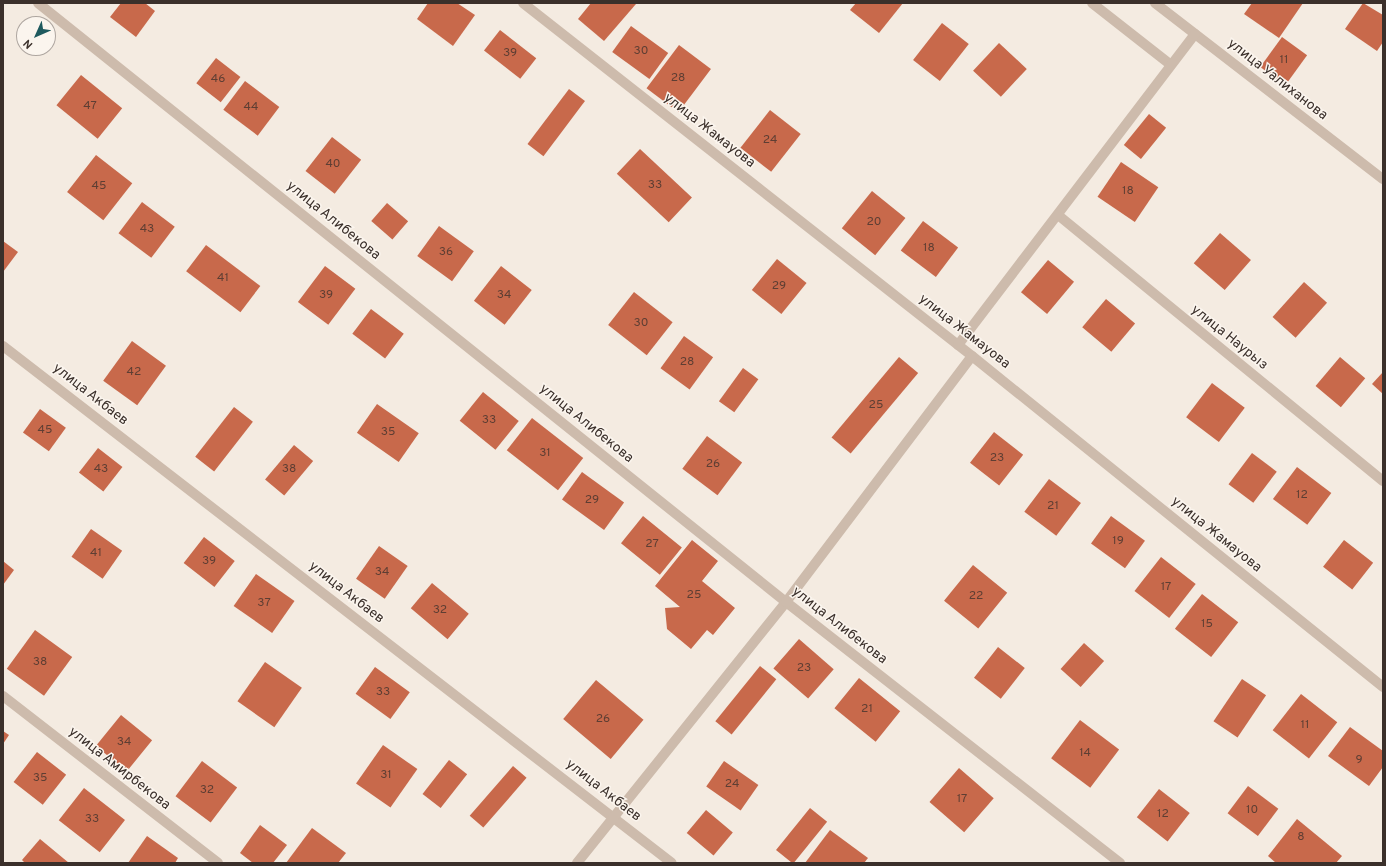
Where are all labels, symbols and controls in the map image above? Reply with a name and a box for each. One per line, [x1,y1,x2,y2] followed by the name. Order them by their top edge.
[16,16,56,56] north arrow
[20,36,36,52] text: N
[1224,36,1330,124] street label: улица Уалиханова
[634,45,648,59] house number: 30
[503,47,517,61] house number: 39
[1280,54,1288,68] house number: 11
[671,72,685,86] house number: 28
[211,73,225,87] house number: 46
[660,90,758,172] street label: улица Жамауова
[83,100,97,114] house number: 47
[244,101,258,115] house number: 44
[763,134,777,148] house number: 24
[325,158,341,172] house number: 40
[282,178,384,264] street label: улица Алибекова
[648,179,662,193] house number: 33
[92,180,106,194] house number: 45
[1122,185,1134,199] house number: 18
[866,216,882,230] house number: 20
[140,223,154,237] house number: 43
[923,242,935,256] house number: 18
[439,246,453,260] house number: 36
[217,272,229,286] house number: 41
[772,280,786,294] house number: 29
[319,289,333,303] house number: 39
[497,289,511,303] house number: 34
[915,291,1013,373] street label: улица Жамауова
[1187,302,1271,374] street label: улица Наурыз
[634,317,648,331] house number: 30
[680,356,694,370] house number: 28
[49,360,131,430] street label: улица Акбаев
[127,366,141,380] house number: 42
[535,381,637,467] street label: улица Алибекова
[869,399,883,413] house number: 25
[482,414,496,428] house number: 33
[38,424,52,438] house number: 45
[381,426,395,440] house number: 35
[539,447,551,461] house number: 31
[990,452,1004,466] house number: 23
[706,458,720,472] house number: 26
[94,463,108,477] house number: 43
[282,463,296,477] house number: 38
[1296,489,1308,503] house number: 12
[1167,493,1265,577] street label: улица Жамауова
[585,494,599,508] house number: 29
[1047,500,1059,514] house number: 21
[1112,535,1124,549] house number: 19
[645,538,659,552] house number: 27
[90,547,102,561] house number: 41
[202,555,216,569] house number: 39
[305,558,387,628] street label: улица Акбаев
[375,566,389,580] house number: 34
[1161,581,1171,595] house number: 17
[788,583,890,669] street label: улица Алибекова
[687,589,701,603] house number: 25
[969,590,983,604] house number: 22
[257,597,271,611] house number: 37
[433,604,447,618] house number: 32
[1201,618,1213,632] house number: 15
[33,656,47,670] house number: 38
[797,662,811,676] house number: 23
[376,686,390,700] house number: 33
[861,703,873,717] house number: 21
[596,713,610,727] house number: 26
[1301,719,1309,733] house number: 11
[64,724,174,814] street label: улица Амирбекова
[117,736,131,750] house number: 34
[1079,747,1091,761] house number: 14
[1355,754,1363,768] house number: 9
[562,756,644,826] street label: улица Акбаев
[380,769,392,783] house number: 31
[33,772,47,786] house number: 35
[725,778,739,792] house number: 24
[200,784,214,798] house number: 32
[957,793,967,807] house number: 17
[1246,804,1258,818] house number: 10
[1157,808,1169,822] house number: 12
[85,813,99,827] house number: 33
[1297,831,1305,845] house number: 8

